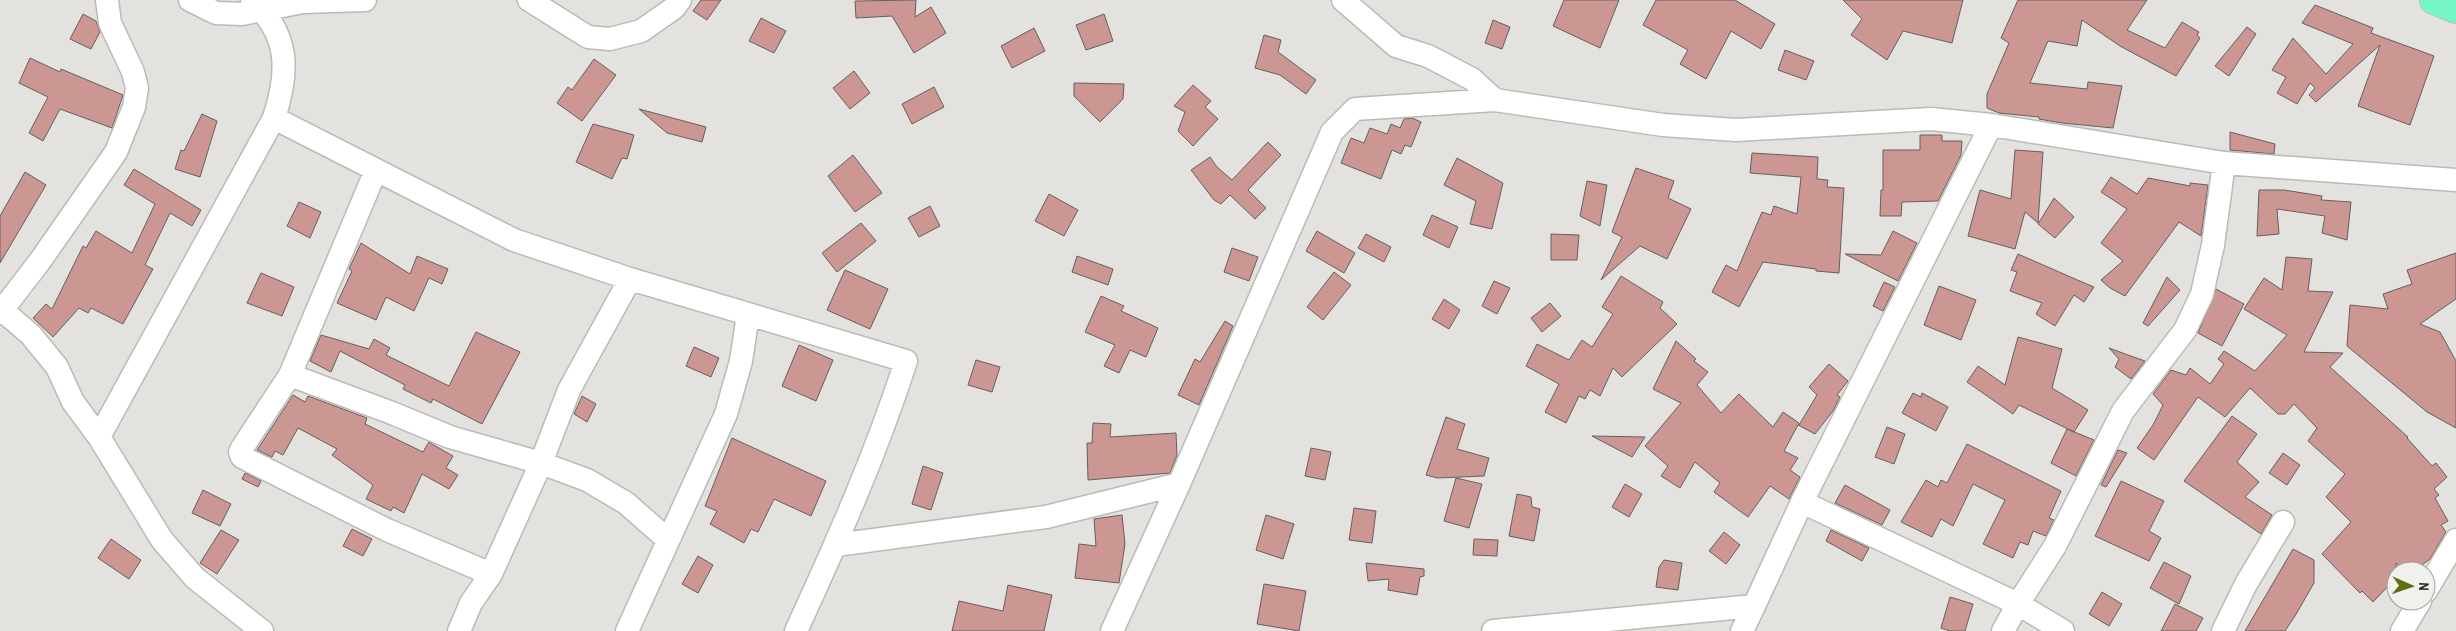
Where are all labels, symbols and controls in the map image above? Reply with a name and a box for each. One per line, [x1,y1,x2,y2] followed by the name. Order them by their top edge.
[2386,561,2436,611] north arrow
[2415,582,2433,591] text: N

